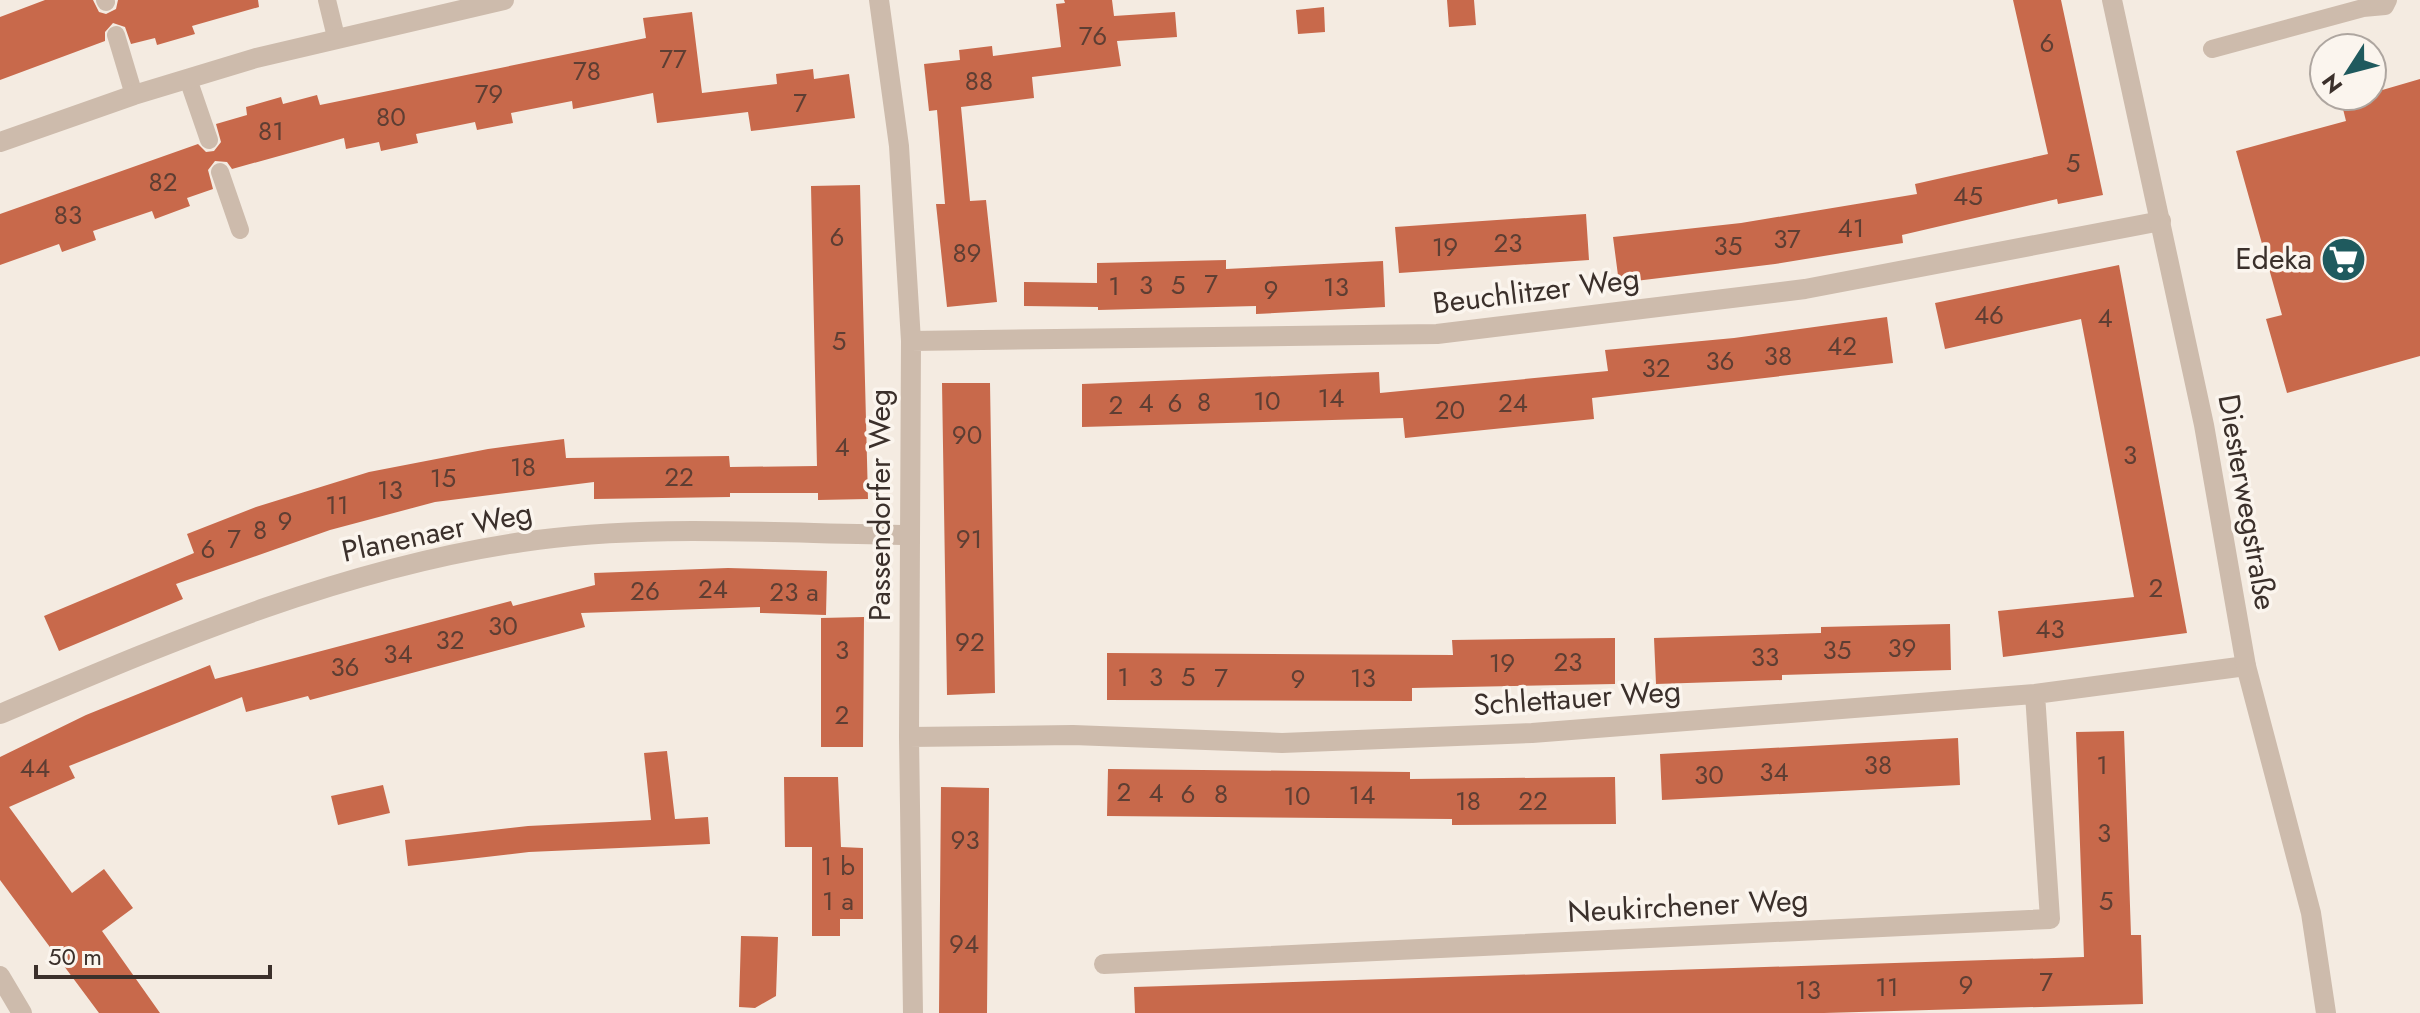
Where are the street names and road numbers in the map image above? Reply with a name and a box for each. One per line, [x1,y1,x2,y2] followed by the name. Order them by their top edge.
[1430,256,1642,325] street label: Beuchlitzer Weg
[858,389,901,621] street label: Passendorfer Weg
[2207,391,2288,613] street label: Diesterwegstraße
[338,490,536,573] street label: Planenaer Weg
[1472,669,1682,726] street label: Schlettauer Weg
[1566,878,1810,933] street label: Neukirchener Weg

